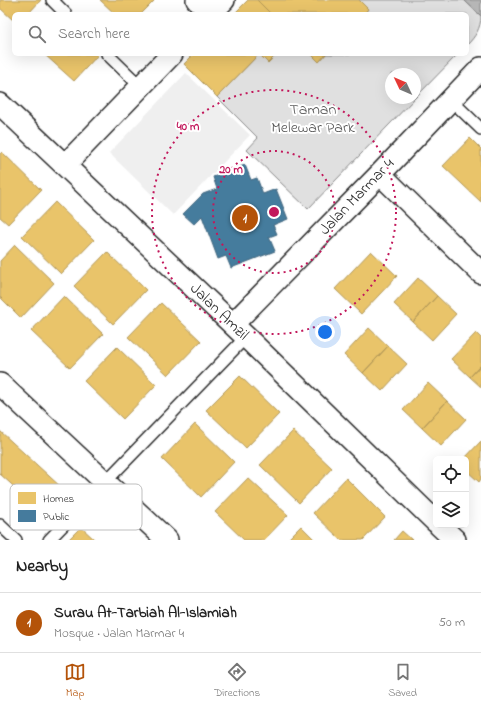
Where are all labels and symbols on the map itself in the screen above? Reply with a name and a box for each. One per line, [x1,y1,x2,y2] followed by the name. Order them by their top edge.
[385,68,421,104] north arrow
[271,98,356,140] park label: Taman Melewar Park
[176,118,200,136] text: 40 m
[314,153,401,241] street label: Jalan Marmar 4
[218,161,243,179] text: 20 m
[232,203,258,233] pin: 1
[267,205,281,219] centre of rings
[184,278,254,347] street label: Jalan Amzil
[315,322,335,342] your location
[10,484,142,530] legend
[43,491,75,507] text: Homes
[43,509,69,525] text: Public

